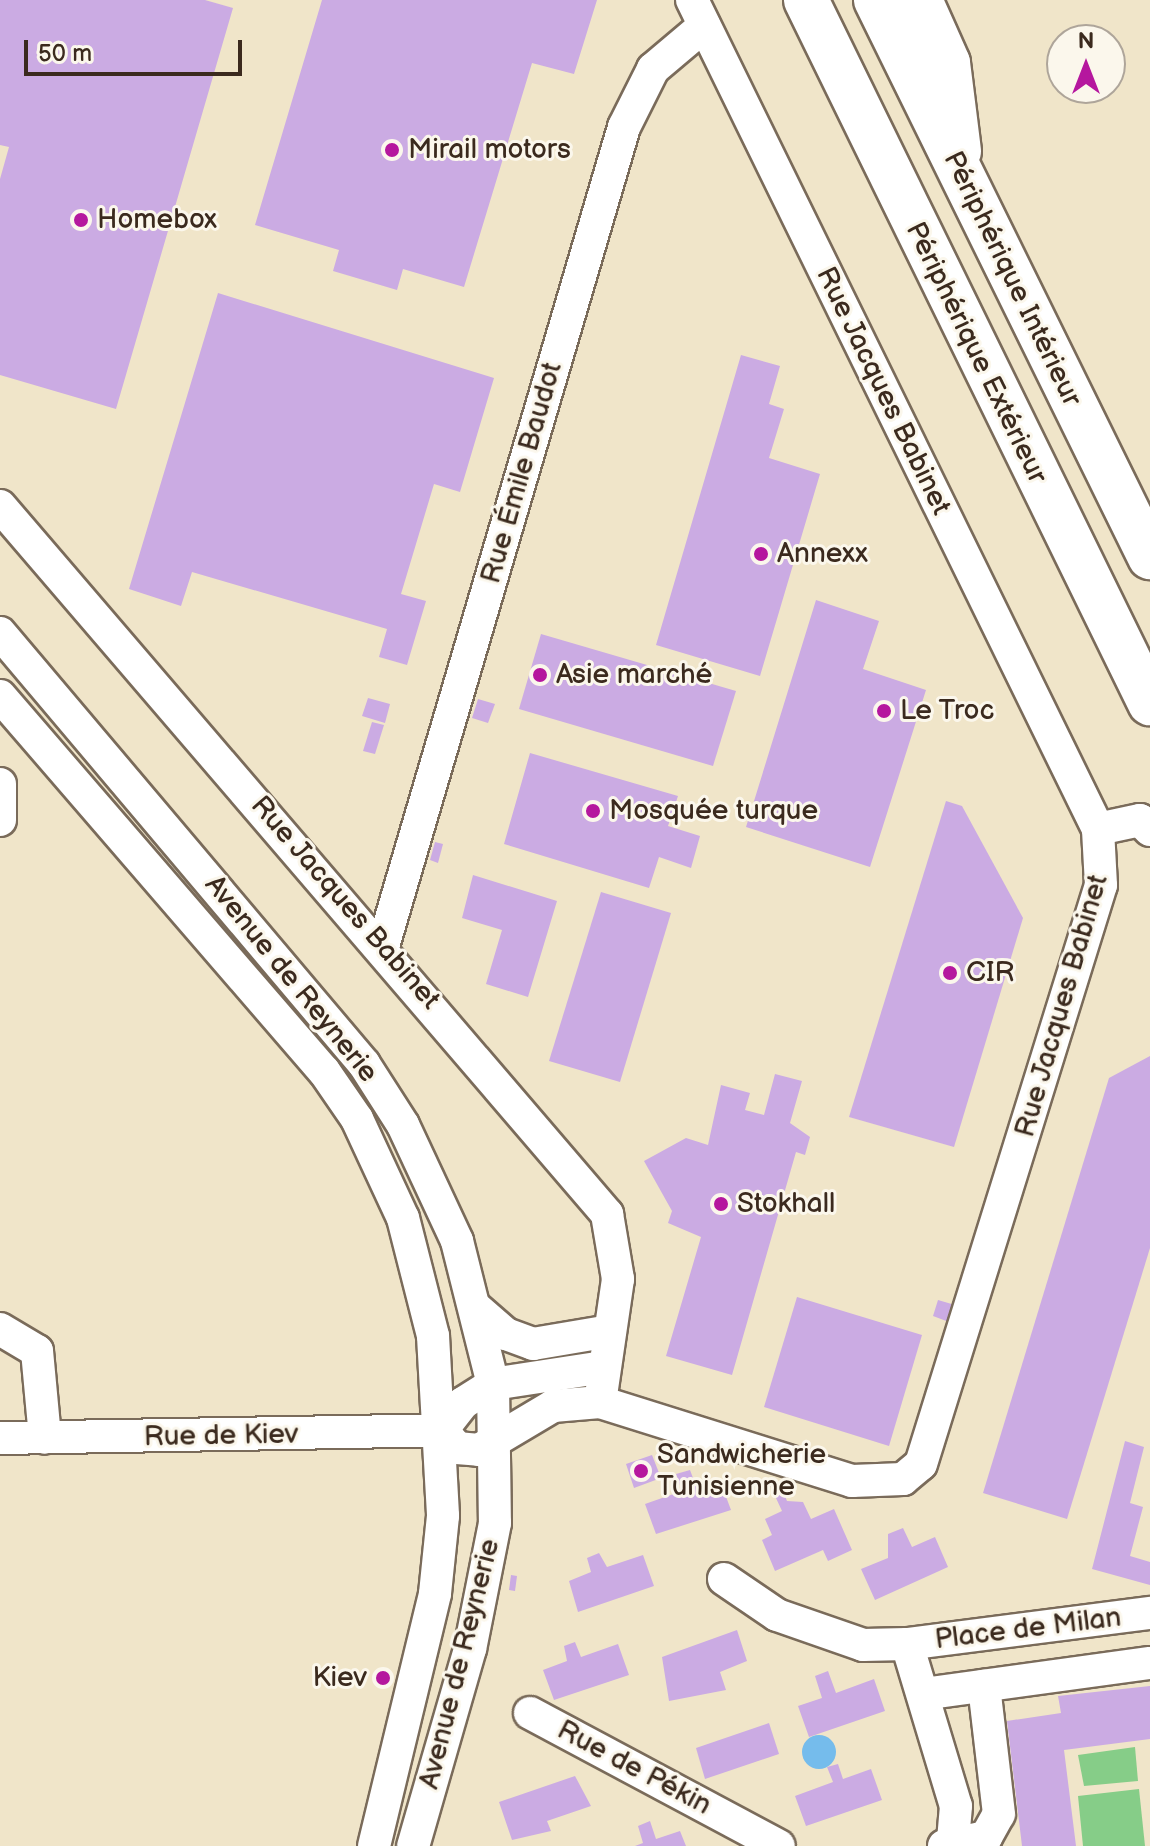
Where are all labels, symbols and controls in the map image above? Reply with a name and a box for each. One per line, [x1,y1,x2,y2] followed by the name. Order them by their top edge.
[28,24,246,74] scale bar
[1046,24,1126,104] north arrow
[1078,28,1094,55] text: N
[38,39,92,68] text: 50 m
[408,133,571,167] place label: Mirail motors
[383,141,401,159] marker: Mirail motors
[936,146,1088,412] street label: Périphérique Intérieur
[97,203,217,237] place label: Homebox
[72,211,90,229] marker: Homebox
[898,217,1054,489] street label: Périphérique Extérieur
[808,261,958,521] street label: Rue Jacques Babinet
[474,359,570,587] street label: Rue Émile Baudot
[777,537,868,571] place label: Annexx
[752,545,770,563] marker: Annexx
[556,658,712,692] place label: Asie marché
[531,666,549,684] marker: Asie marché
[900,694,995,728] place label: Le Troc
[875,702,893,720] marker: Le Troc
[243,789,447,1017] street label: Rue Jacques Babinet
[609,794,818,828] place label: Mosquée turque
[584,802,602,820] marker: Mosquée turque
[197,869,385,1089] street label: Avenue de Reynerie
[1008,870,1116,1142] street label: Rue Jacques Babinet
[966,956,1014,990] place label: CIR
[941,964,959,982] marker: CIR
[737,1187,835,1221] place label: Stokhall
[712,1195,730,1213] marker: Stokhall
[144,1418,298,1454] street label: Rue de Kiev
[657,1438,826,1504] place label: Sandwicherie Tunisienne
[632,1462,650,1480] marker: Sandwicherie Tunisienne
[413,1536,507,1792] street label: Avenue de Reynerie
[933,1601,1123,1657] street label: Place de Milan
[312,1661,367,1695] place label: Kiev
[374,1669,392,1687] marker: Kiev
[551,1713,717,1823] street label: Rue de Pékin

